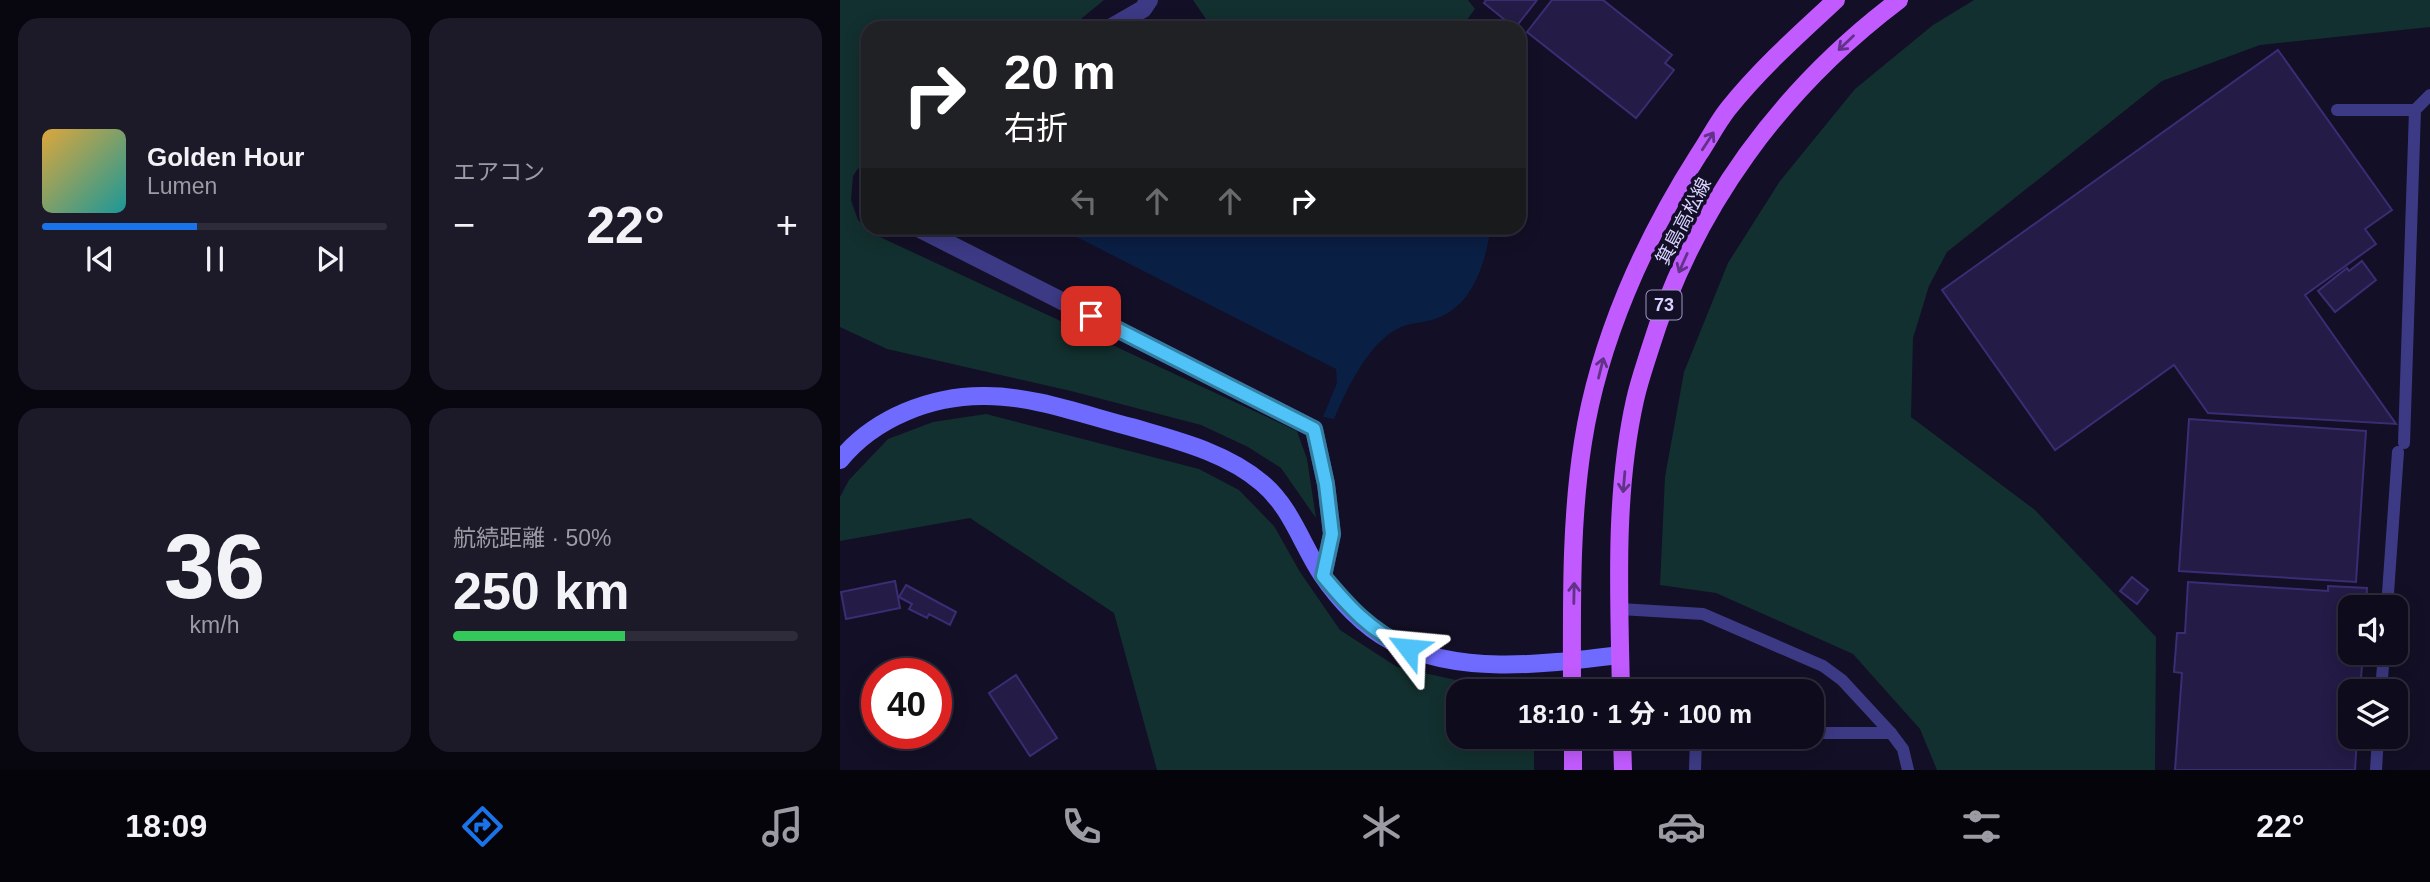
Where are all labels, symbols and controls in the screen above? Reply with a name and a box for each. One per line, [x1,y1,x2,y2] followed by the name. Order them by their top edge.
[1838,34,1855,51] one-way arrow
[1004,45,1116,99] text: 20 m
[889,49,980,140] icon: right
[1004,110,1068,146] text: 右折
[1701,131,1715,151] one-way arrow
[147,142,304,172] text: Golden Hour
[453,159,545,185] text: エアコン
[147,173,217,199] text: Lumen
[1652,174,1715,268] street label: 箕島高松線
[1065,182,1103,220] icon: left
[1138,182,1176,220] icon: ahead
[1211,182,1249,220] icon: ahead
[1284,182,1322,220] icon: right
[586,196,665,254] text: 22°
[453,204,475,246] text: −
[776,204,798,246] text: +
[81,240,119,278] icon: previous
[196,240,234,278] icon: pause
[311,240,349,278] icon: next
[1676,252,1689,273] one-way arrow
[1061,286,1121,346] pin
[1646,290,1682,320] road number: 73
[1072,297,1110,335] icon: arrive
[1595,357,1608,379] one-way arrow
[1617,470,1630,492] one-way arrow
[164,516,265,617] text: 36
[453,525,611,551] text: 航続距離 · 50%
[453,562,629,620] text: 250 km
[1567,581,1581,604] one-way arrow
[2338,595,2408,749] map controls
[2338,595,2408,665] button: sound
[1371,611,1445,685] position arrow
[190,612,239,638] text: km/h
[861,658,952,749] speed limit sign: 40
[2338,679,2408,749] button: layers
[1518,699,1752,729] text: 18:10 · 1 分 · 100 m
[458,802,507,851] icon: directions
[758,802,807,851] icon: music
[1057,802,1106,851] icon: phone
[1357,802,1406,851] icon: climate
[1657,802,1706,851] icon: car
[1957,802,2006,851] icon: filters
[125,808,207,844] text: 18:09
[2256,808,2305,844] text: 22°

